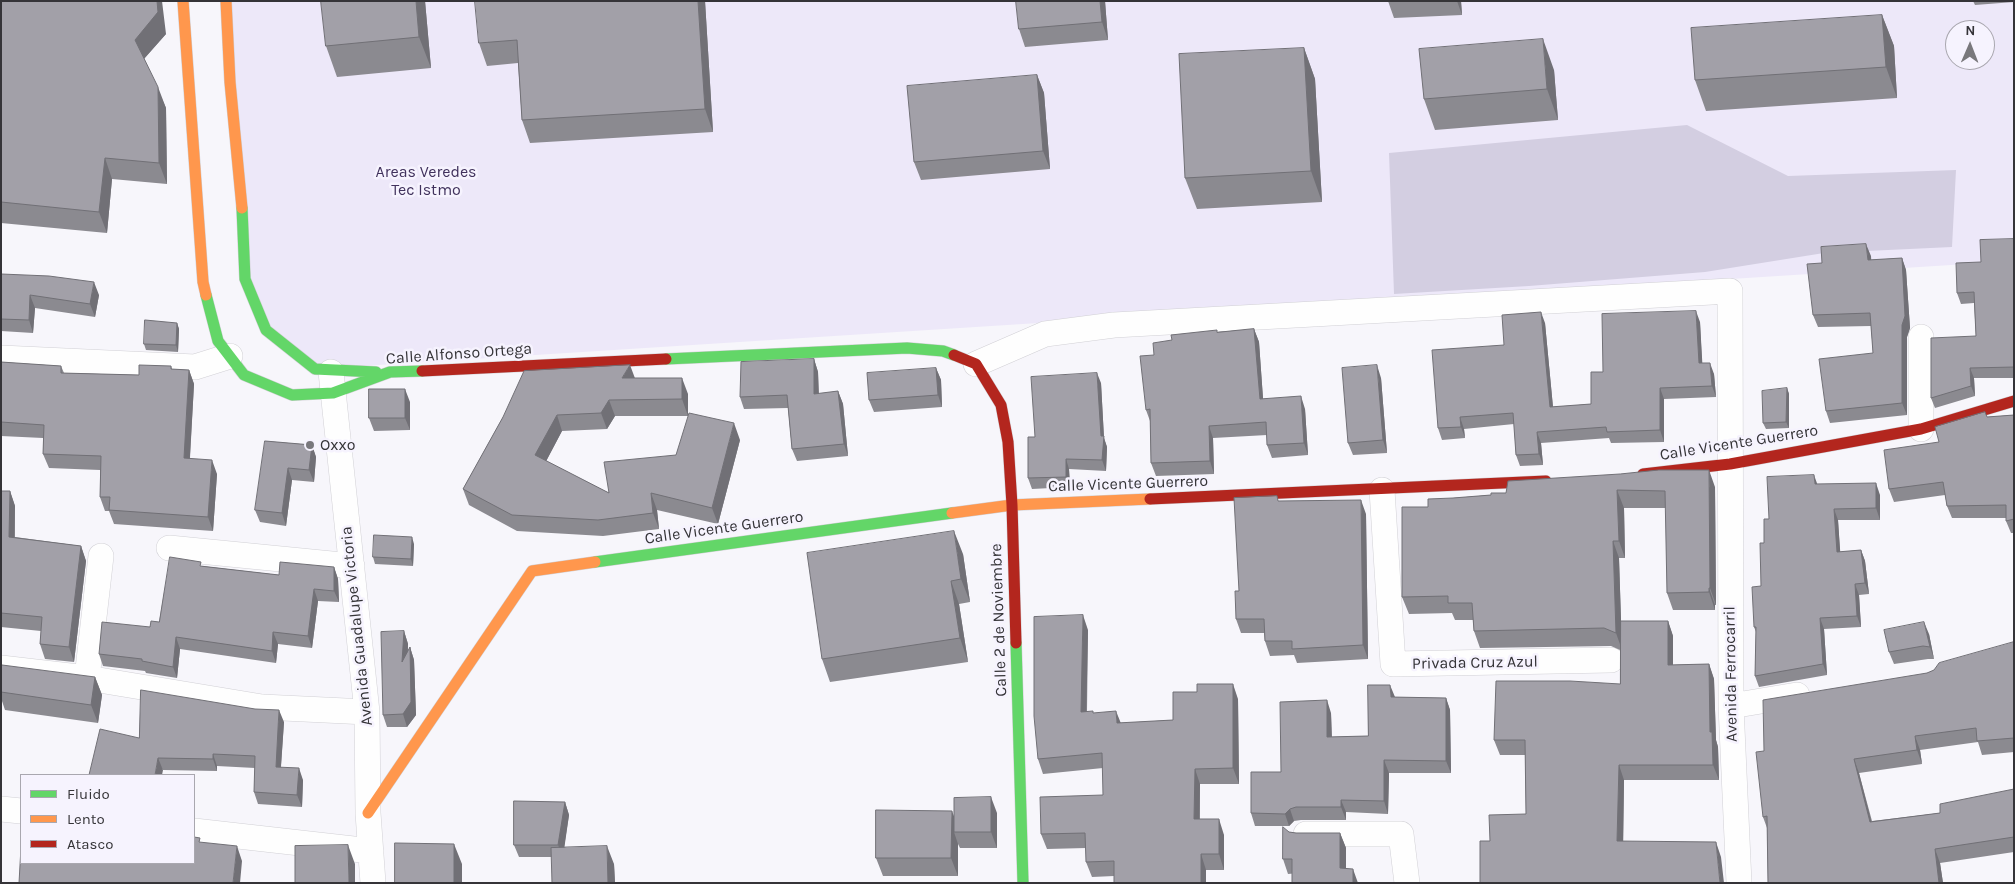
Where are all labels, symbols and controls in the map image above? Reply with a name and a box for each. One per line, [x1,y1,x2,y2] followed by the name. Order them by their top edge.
[1945,20,1995,70] north arrow
[1965,22,1975,39] text: N
[375,162,477,200] park label: Areas Veredes Tec Istmo
[385,339,533,369] street label: Calle Alfonso Ortega
[1658,421,1820,465] street label: Calle Vicente Guerrero
[320,435,355,455] place label: Oxxo
[304,439,316,451] marker: Oxxo
[1048,472,1208,496] street label: Calle Vicente Guerrero
[643,507,805,549] street label: Calle Vicente Guerrero
[337,525,377,727] street label: Avenida Guadalupe Victoria
[987,543,1011,697] street label: Calle 2 de Noviembre
[1720,606,1742,742] street label: Avenida Ferrocarril
[1412,652,1538,674] street label: Privada Cruz Azul
[20,774,195,864] legend
[67,785,110,803] text: Fluido
[67,810,105,828] text: Lento
[67,835,113,853] text: Atasco

